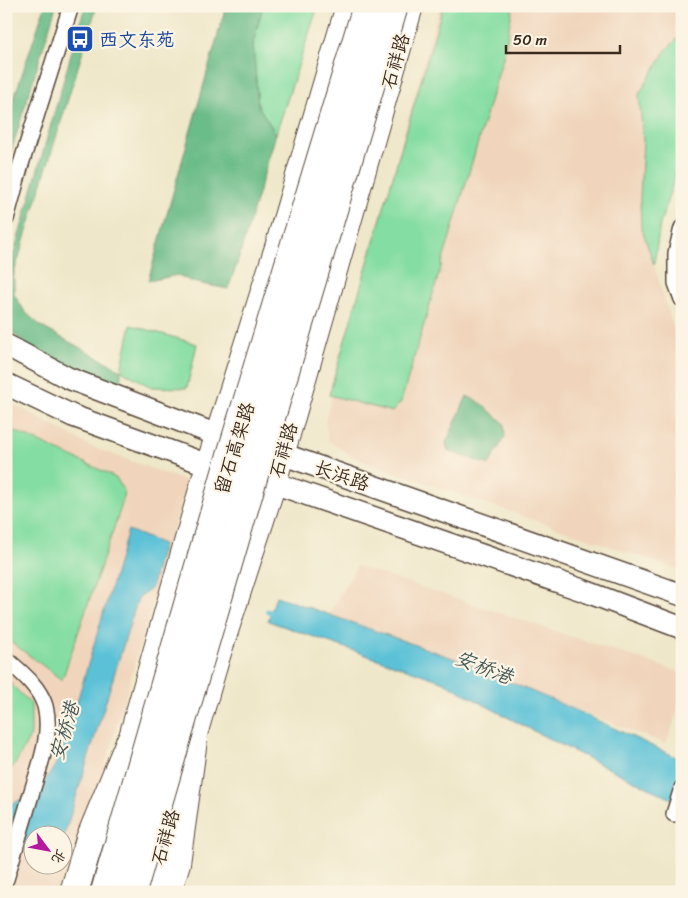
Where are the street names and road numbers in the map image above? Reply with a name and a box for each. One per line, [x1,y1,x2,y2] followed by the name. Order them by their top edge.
[372,29,419,93] street label: 石祥路
[205,398,264,498] street label: 留石高架路
[260,418,307,482] street label: 石祥路
[310,451,374,500] street label: 长浜路
[142,805,189,869] street label: 石祥路

